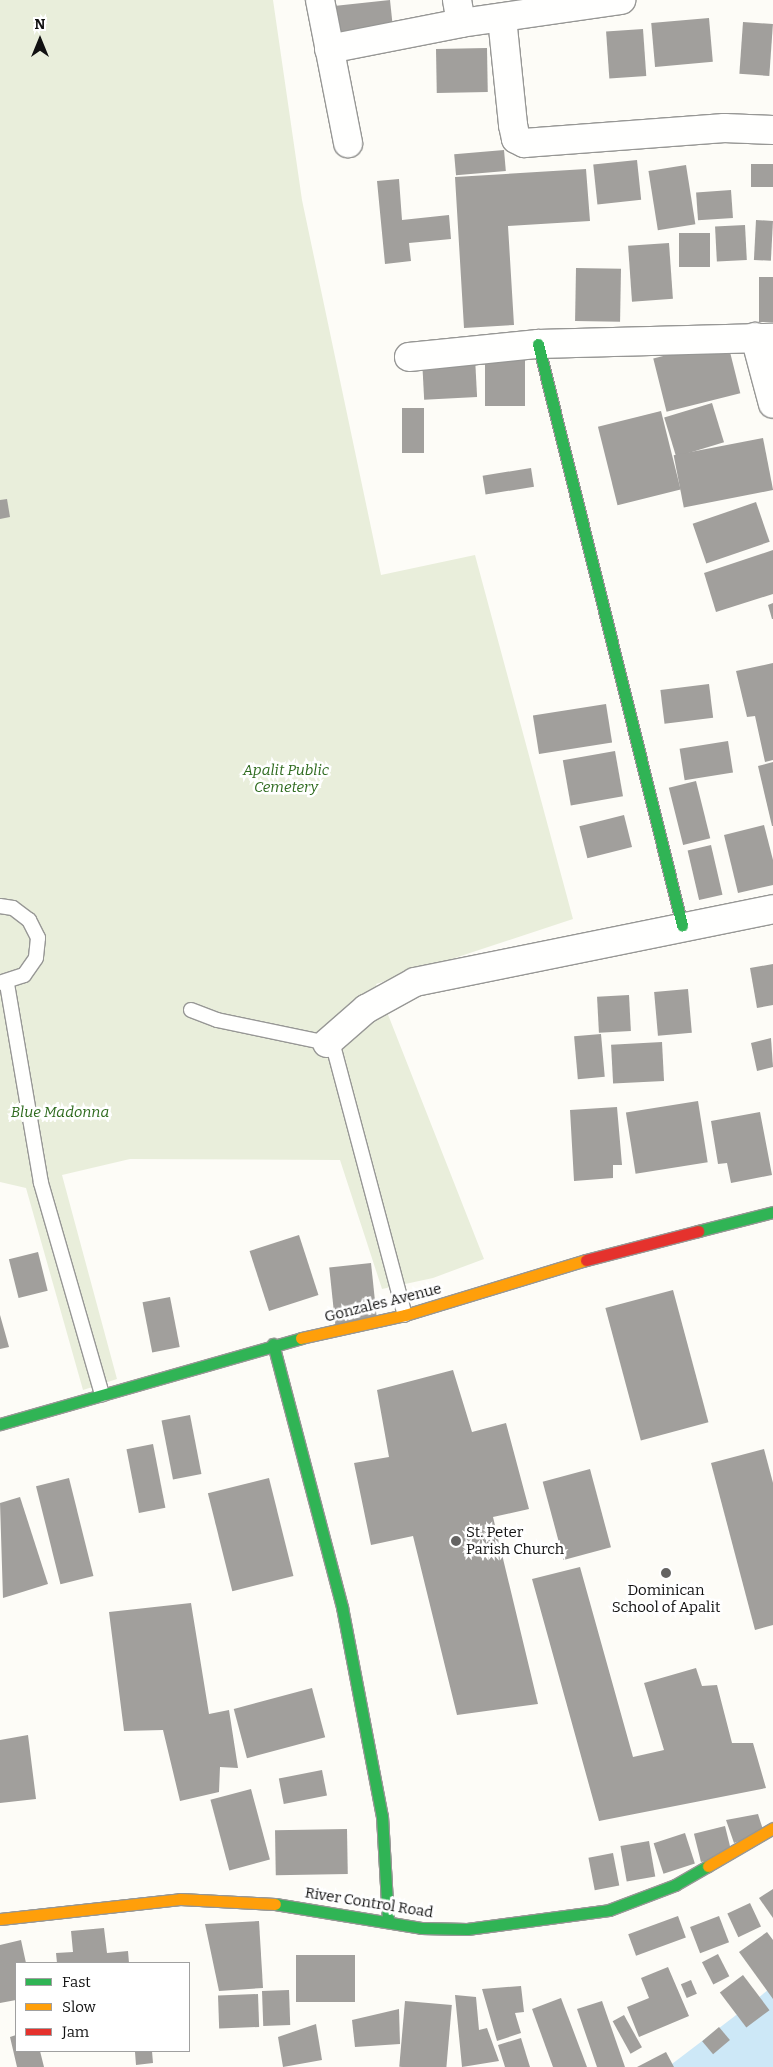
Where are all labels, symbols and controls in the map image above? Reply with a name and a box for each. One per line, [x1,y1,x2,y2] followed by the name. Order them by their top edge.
[15,15,65,65] north arrow
[35,16,45,33] text: N
[243,761,329,796] park label: Apalit Public Cemetery
[11,1104,109,1122] park label: Blue Madonna
[323,1280,443,1326] street label: Gonzales Avenue
[466,1523,564,1558] place label: St. Peter Parish Church
[450,1535,462,1547] marker: St. Peter Parish Church
[660,1567,672,1579] marker: Dominican School of Apalit
[612,1581,720,1616] place label: Dominican School of Apalit
[304,1884,434,1922] street label: River Control Road
[15,1962,190,2052] legend
[62,1973,91,1991] text: Fast
[62,1998,96,2016] text: Slow
[62,2023,89,2041] text: Jam

